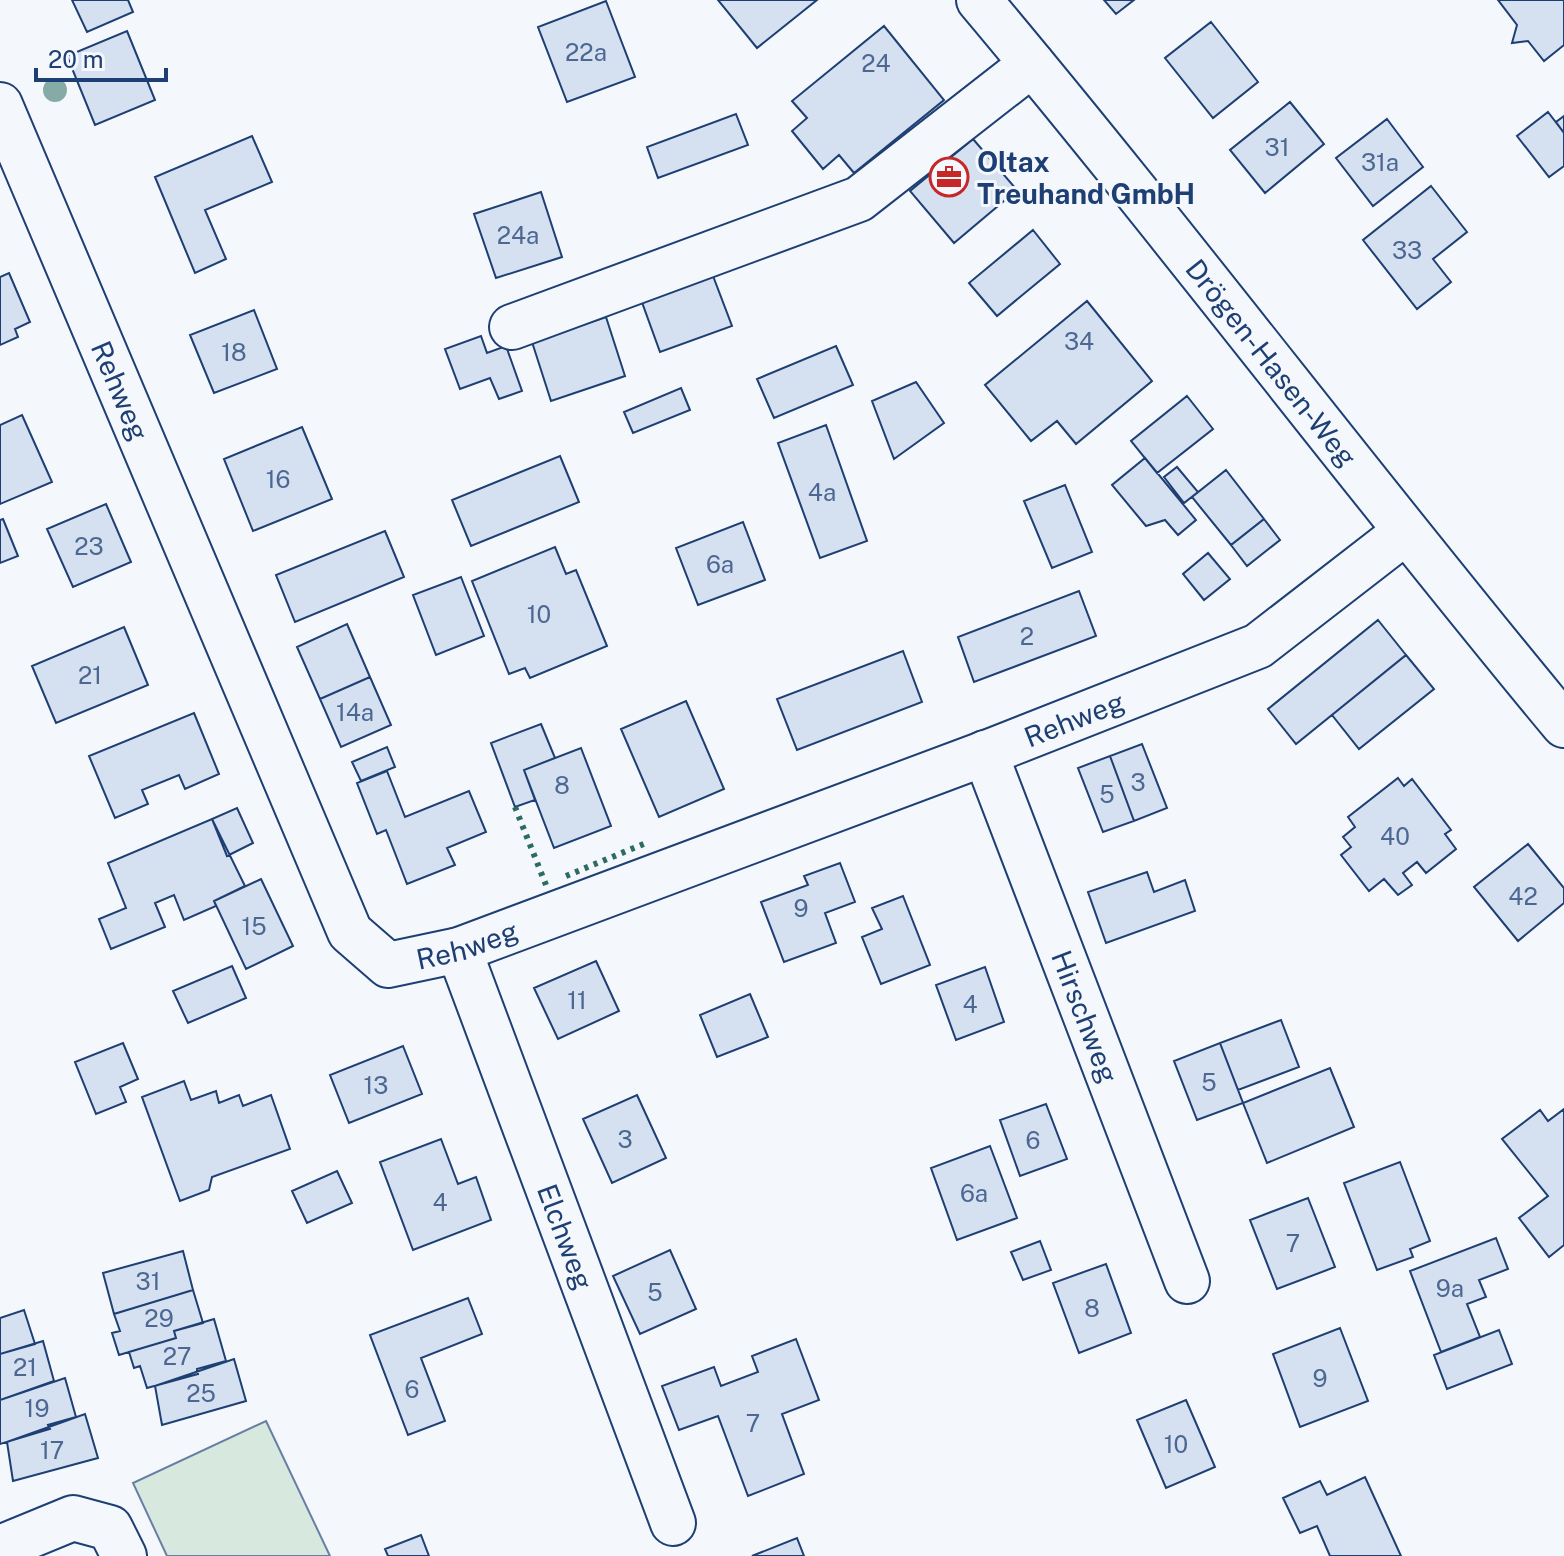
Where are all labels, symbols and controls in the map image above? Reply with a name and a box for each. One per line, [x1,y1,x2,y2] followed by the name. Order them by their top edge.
[36,32,166,82] scale bar
[565,38,607,66] house number: 22a
[48,45,104,73] text: 20 m
[861,49,891,77] house number: 24
[1265,133,1289,161] house number: 31
[977,145,1195,210] place label: Oltax Treuhand GmbH
[1361,148,1399,176] house number: 31a
[928,156,970,198] office icon: Oltax Treuhand GmbH
[497,221,539,249] house number: 24a
[1392,236,1422,264] house number: 33
[1180,252,1364,473] street label: Drögen-Hasen-Weg
[1064,327,1094,355] house number: 34
[85,336,156,445] street label: Rehweg
[221,338,247,366] house number: 18
[266,465,290,493] house number: 16
[808,478,836,506] house number: 4a
[74,532,104,560] house number: 23
[706,550,734,578] house number: 6a
[527,600,551,628] house number: 10
[1020,622,1034,650] house number: 2
[78,661,102,689] house number: 21
[1019,684,1129,753] street label: Rehweg
[336,698,374,726] house number: 14a
[1130,768,1146,796] house number: 3
[554,771,570,799] house number: 8
[1099,780,1115,808] house number: 5
[1380,822,1410,850] house number: 40
[1508,882,1538,910] house number: 42
[794,894,809,922] house number: 9
[241,912,267,940] house number: 15
[413,913,522,975] street label: Rehweg
[1045,946,1126,1087] street label: Hirschweg
[567,986,587,1014] house number: 11
[962,990,978,1018] house number: 4
[1201,1068,1217,1096] house number: 5
[364,1071,388,1099] house number: 13
[617,1125,633,1153] house number: 3
[1026,1126,1040,1154] house number: 6
[531,1179,601,1294] street label: Elchweg
[960,1179,988,1207] house number: 6a
[432,1188,448,1216] house number: 4
[1286,1229,1300,1257] house number: 7
[136,1267,160,1295] house number: 31
[1436,1274,1464,1302] house number: 9a
[647,1278,663,1306] house number: 5
[1084,1294,1100,1322] house number: 8
[144,1304,174,1332] house number: 29
[163,1342,191,1370] house number: 27
[13,1353,37,1381] house number: 21
[1313,1364,1328,1392] house number: 9
[405,1375,419,1403] house number: 6
[186,1379,216,1407] house number: 25
[25,1394,49,1422] house number: 19
[746,1409,760,1437] house number: 7
[1164,1430,1188,1458] house number: 10
[40,1436,64,1464] house number: 17

